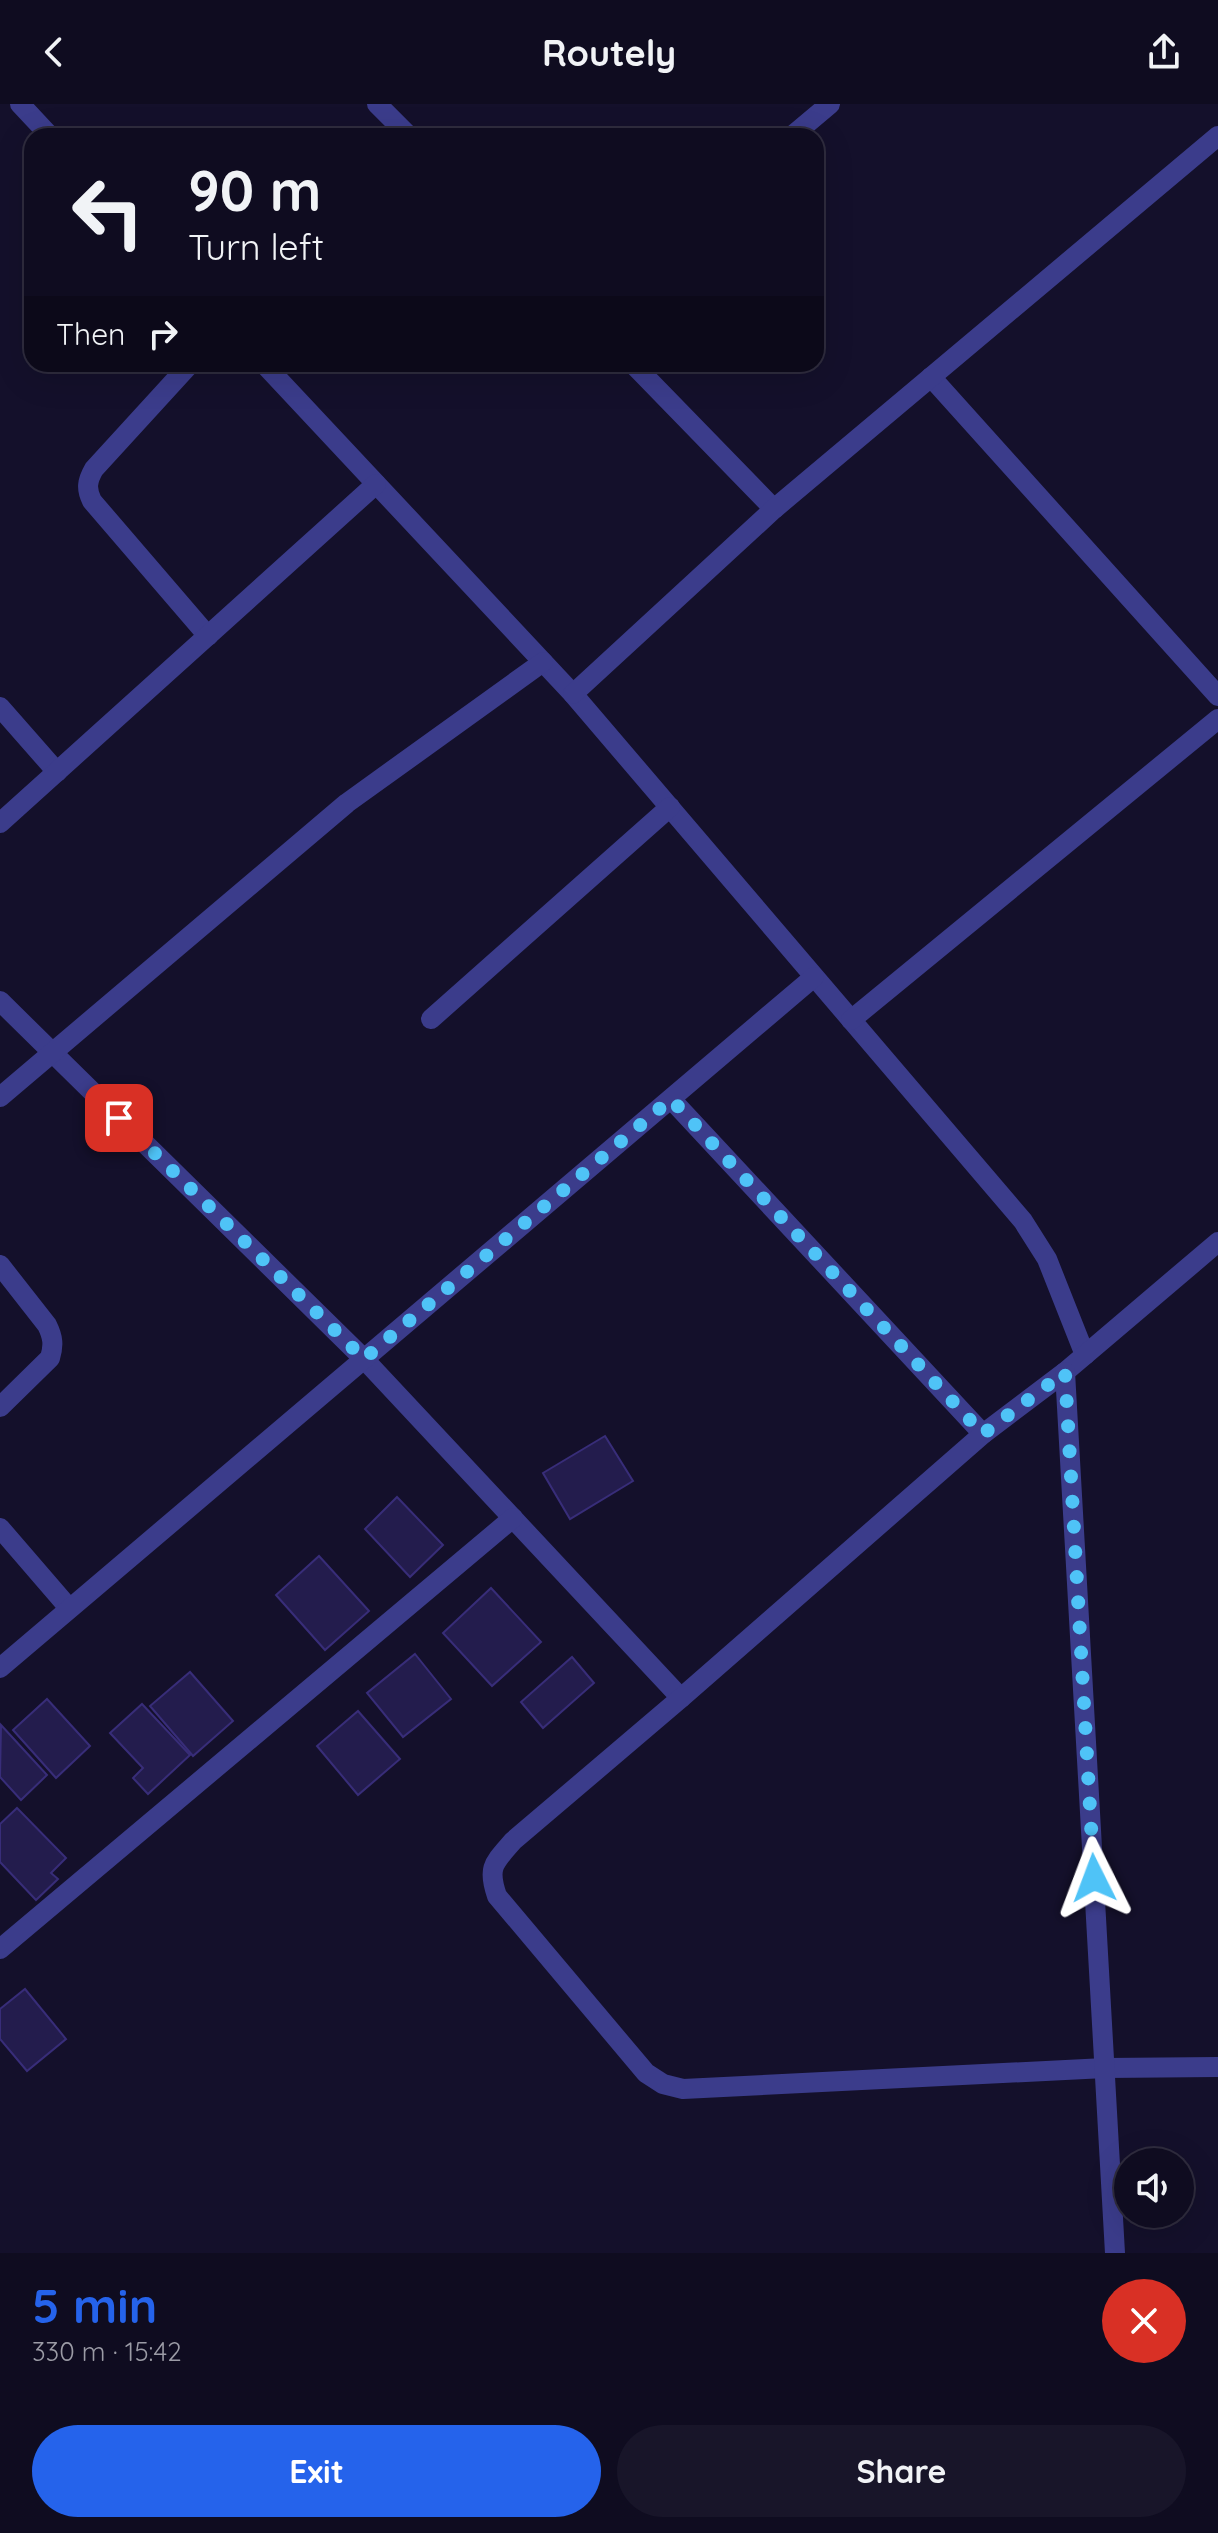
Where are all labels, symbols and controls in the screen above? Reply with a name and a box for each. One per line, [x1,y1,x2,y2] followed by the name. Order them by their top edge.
[32,30,76,74] icon: back
[542,30,676,75] text: Routely
[1142,30,1186,74] icon: share
[188,155,322,225] text: 90 m
[56,160,160,264] icon: left
[188,224,324,269] text: Turn left
[141,312,185,356] icon: right
[56,315,125,353] text: Then
[85,1084,153,1152] pin
[97,1096,141,1140] icon: arrive
[1052,1836,1136,1920] position arrow
[1114,2148,1194,2228] map controls
[1114,2148,1194,2228] button: sound
[32,2275,157,2335] text: 5 min
[1102,2279,1186,2363] button: close
[32,2335,182,2368] text: 330 m · 15:42
[32,2425,601,2517] button: Exit
[617,2425,1186,2517] button: Share

